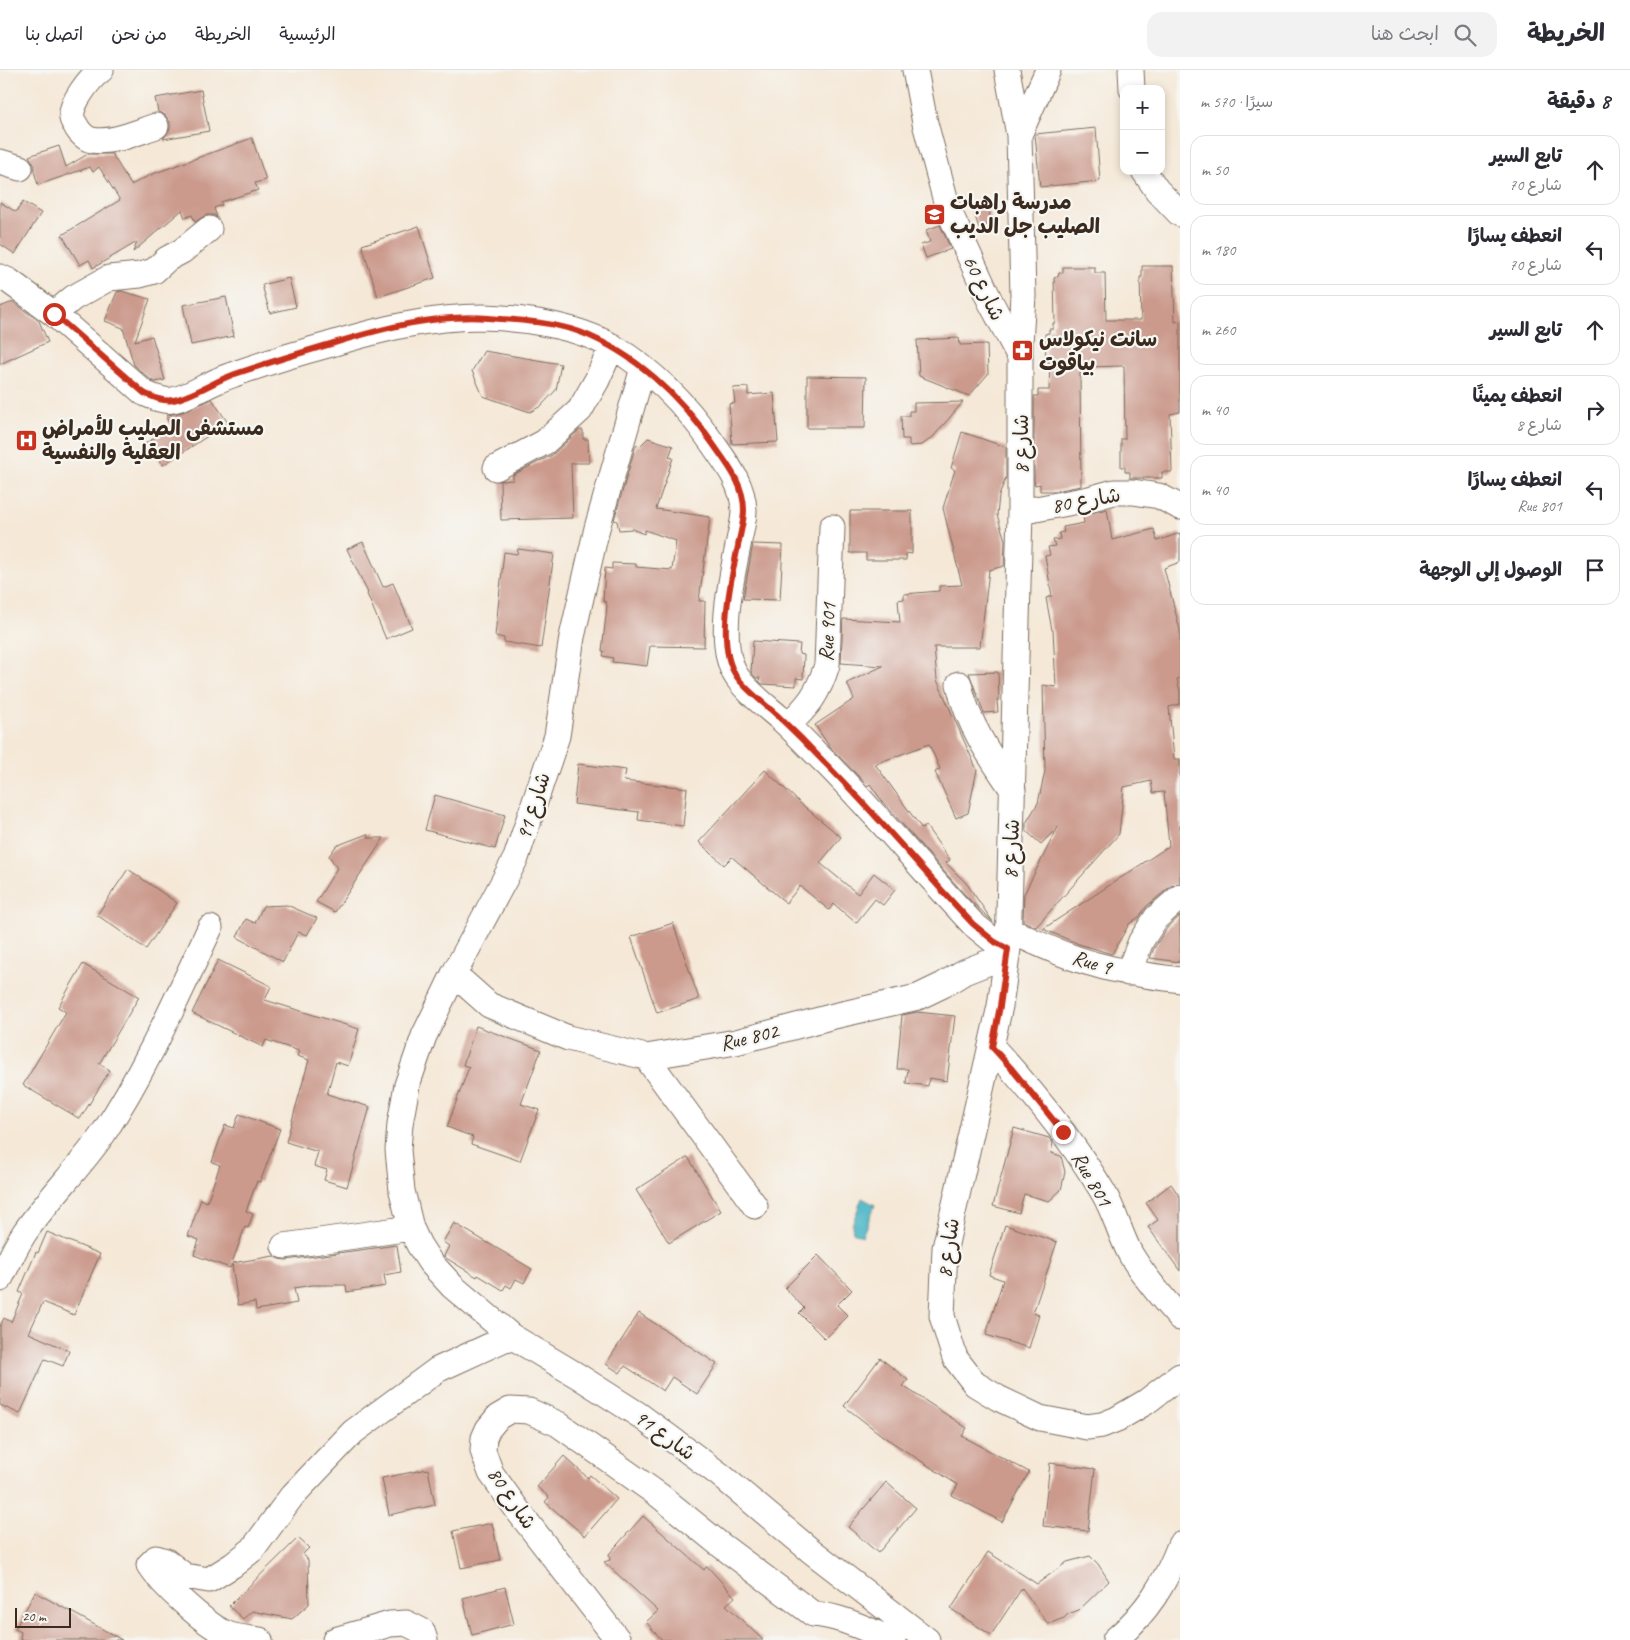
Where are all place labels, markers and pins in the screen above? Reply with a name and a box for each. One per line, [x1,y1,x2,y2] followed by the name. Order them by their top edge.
[950,189,1100,239] place label: مدرسة راهبات الصليب جل الديب
[922,202,946,226] school or university icon: مدرسة راهبات الصليب جل الديب
[1039,326,1157,376] place label: سانت نيكولاس بياقوت
[1011,339,1035,363] pharmacy icon: سانت نيكولاس بياقوت
[42,414,264,465] place label: مستشفى الصليب للأمراض العقلية والنفسية
[14,428,38,452] hospital icon: مستشفى الصليب للأمراض العقلية والنفسية

